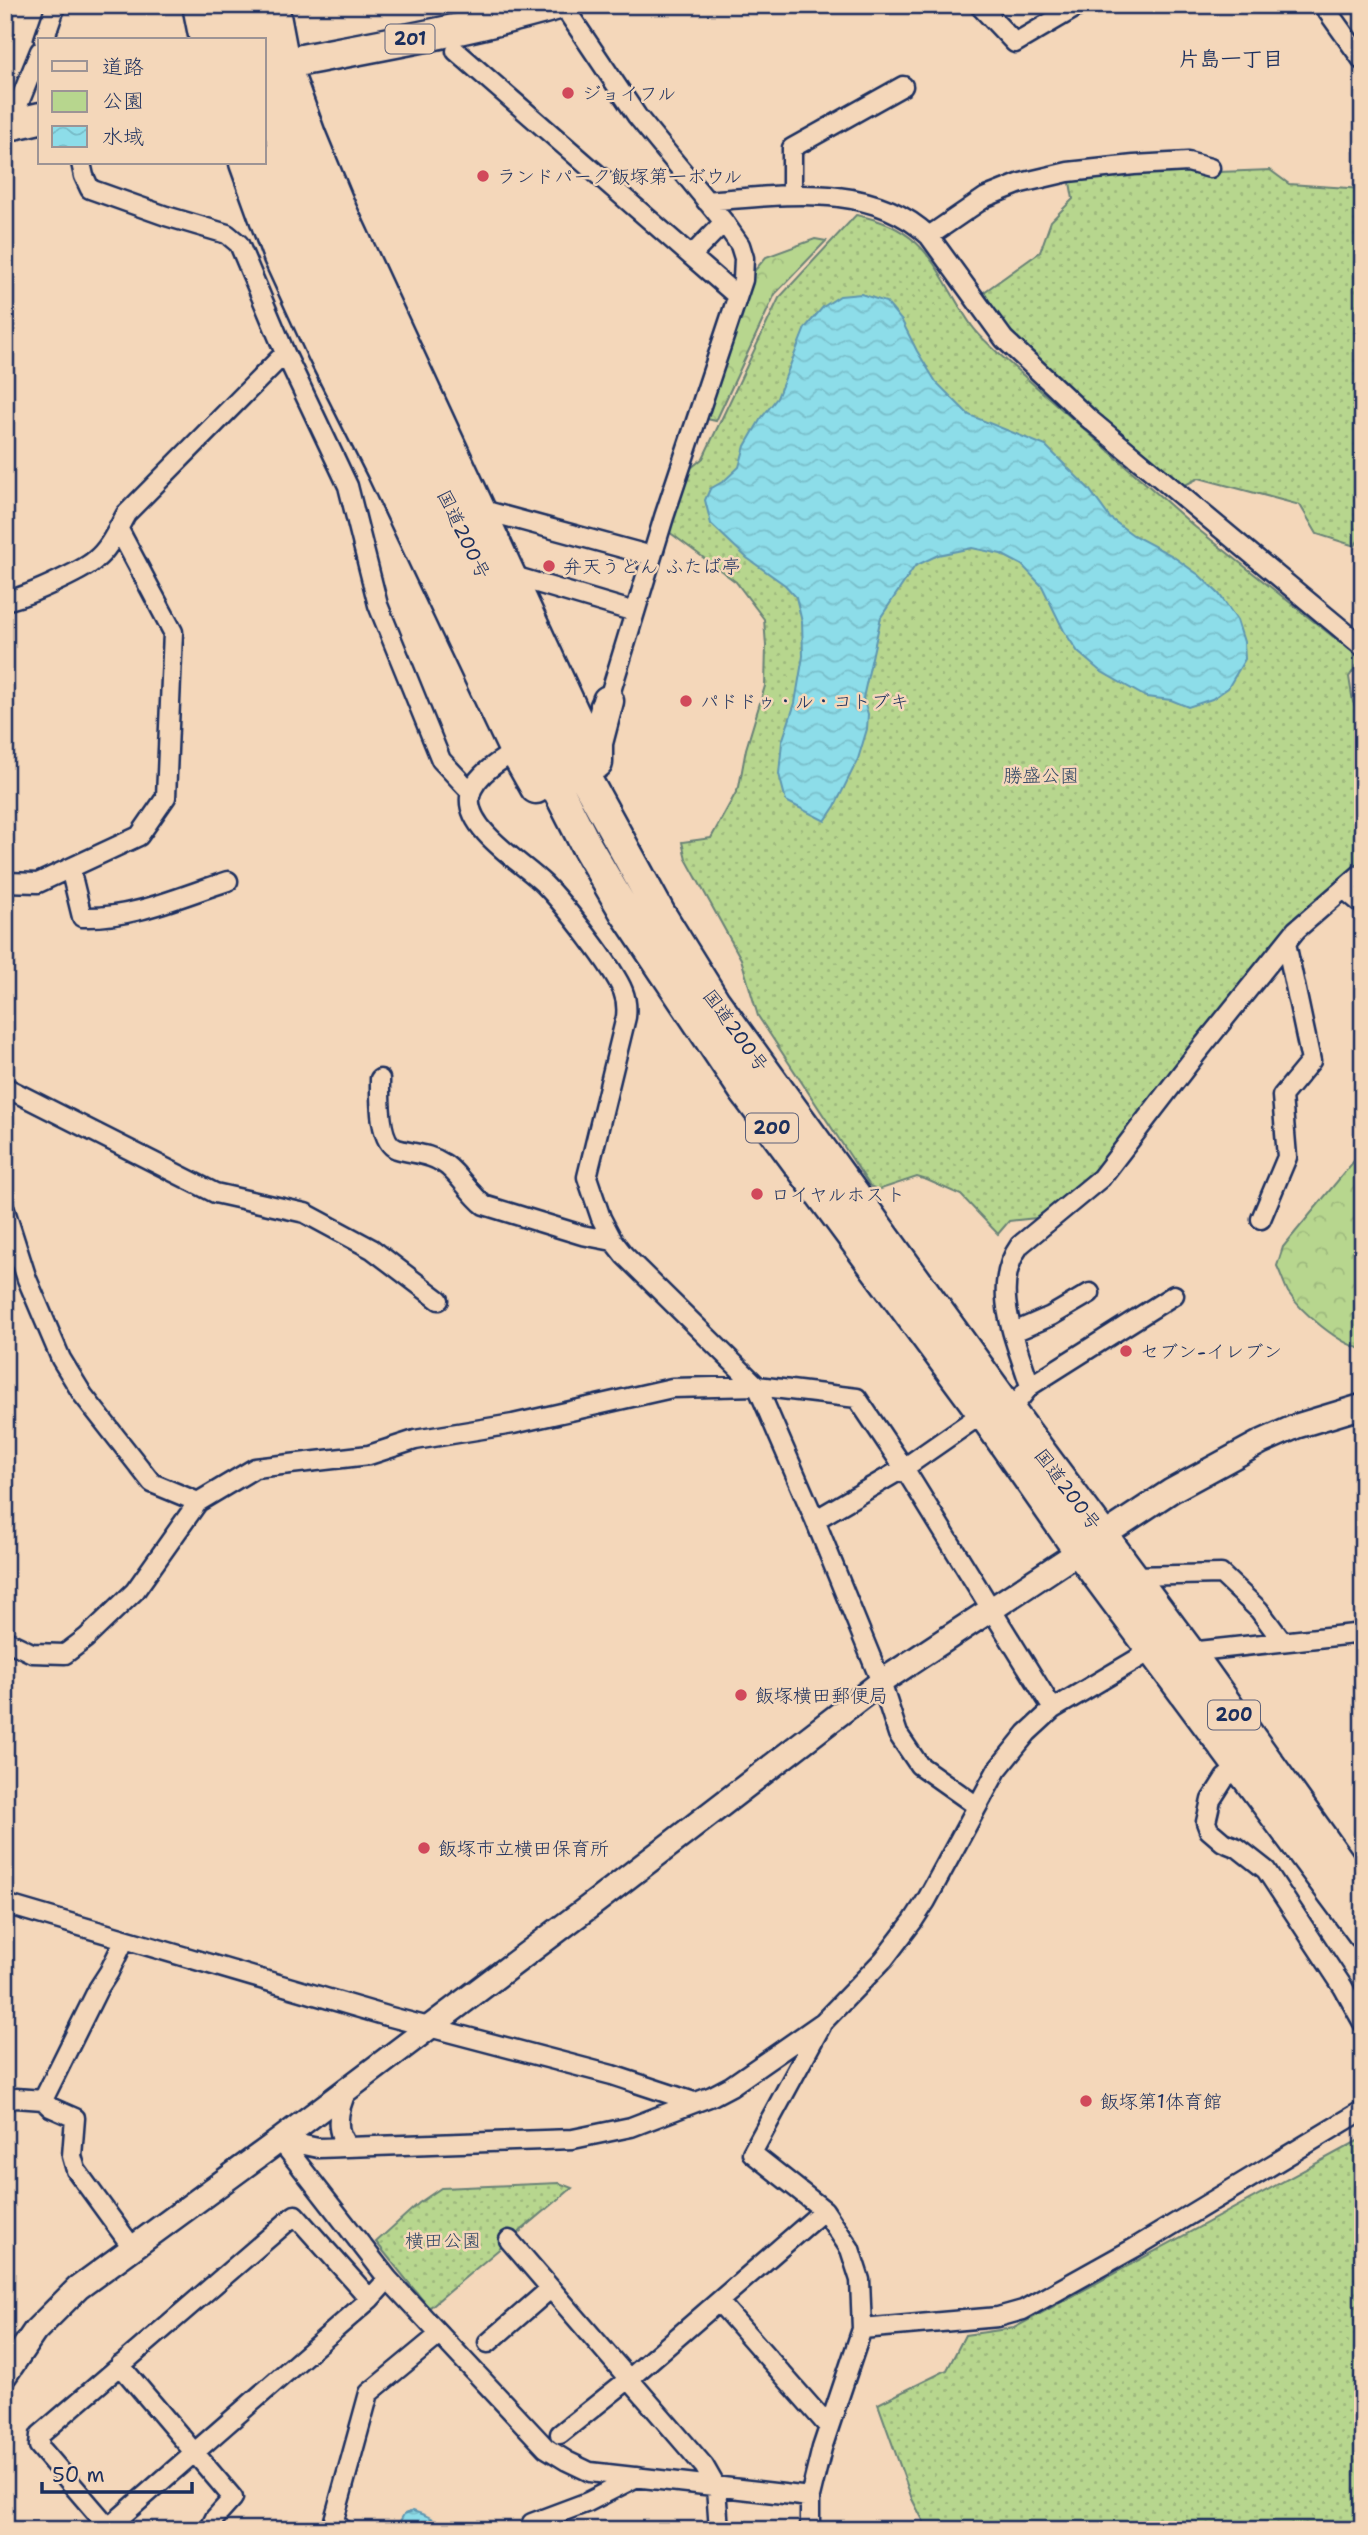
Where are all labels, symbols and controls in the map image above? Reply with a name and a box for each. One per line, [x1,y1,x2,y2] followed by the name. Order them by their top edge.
[386,24,434,54] road number: 201
[38,38,266,164] legend
[1179,45,1284,73] district label: 片島一丁目
[102,53,144,81] text: 道路
[582,81,676,106] place label: ジョイフル
[560,85,576,101] marker: ジョイフル
[102,87,144,115] text: 公園
[102,123,144,151] text: 水域
[497,164,742,189] place label: ランドパーク飯塚第一ボウル
[475,168,491,184] marker: ランドパーク飯塚第一ボウル
[431,486,496,583] street label: 国道200号
[563,554,741,579] place label: 弁天うどん ふたば亭
[541,558,557,574] marker: 弁天うどん ふたば亭
[700,689,909,714] place label: パドドゥ・ル・コトブキ
[678,693,694,709] marker: パドドゥ・ル・コトブキ
[1003,763,1079,788] park label: 勝盛公園
[697,984,774,1077] street label: 国道200号
[746,1114,798,1142] road number: 200
[771,1182,905,1207] place label: ロイヤルホスト
[749,1186,765,1202] marker: ロイヤルホスト
[1140,1339,1282,1364] place label: セブン-イレブン
[1118,1343,1134,1359] marker: セブン-イレブン
[1029,1443,1107,1535] street label: 国道200号
[755,1683,888,1708] place label: 飯塚横田郵便局
[733,1687,749,1703] marker: 飯塚横田郵便局
[1208,1700,1260,1730] road number: 200
[438,1836,609,1861] place label: 飯塚市立横田保育所
[416,1840,432,1856] marker: 飯塚市立横田保育所
[1100,2089,1222,2114] place label: 飯塚第1体育館
[1078,2093,1094,2109] marker: 飯塚第1体育館
[405,2228,481,2253] park label: 横田公園
[42,2451,192,2495] scale bar
[52,2461,105,2489] text: 50 m

